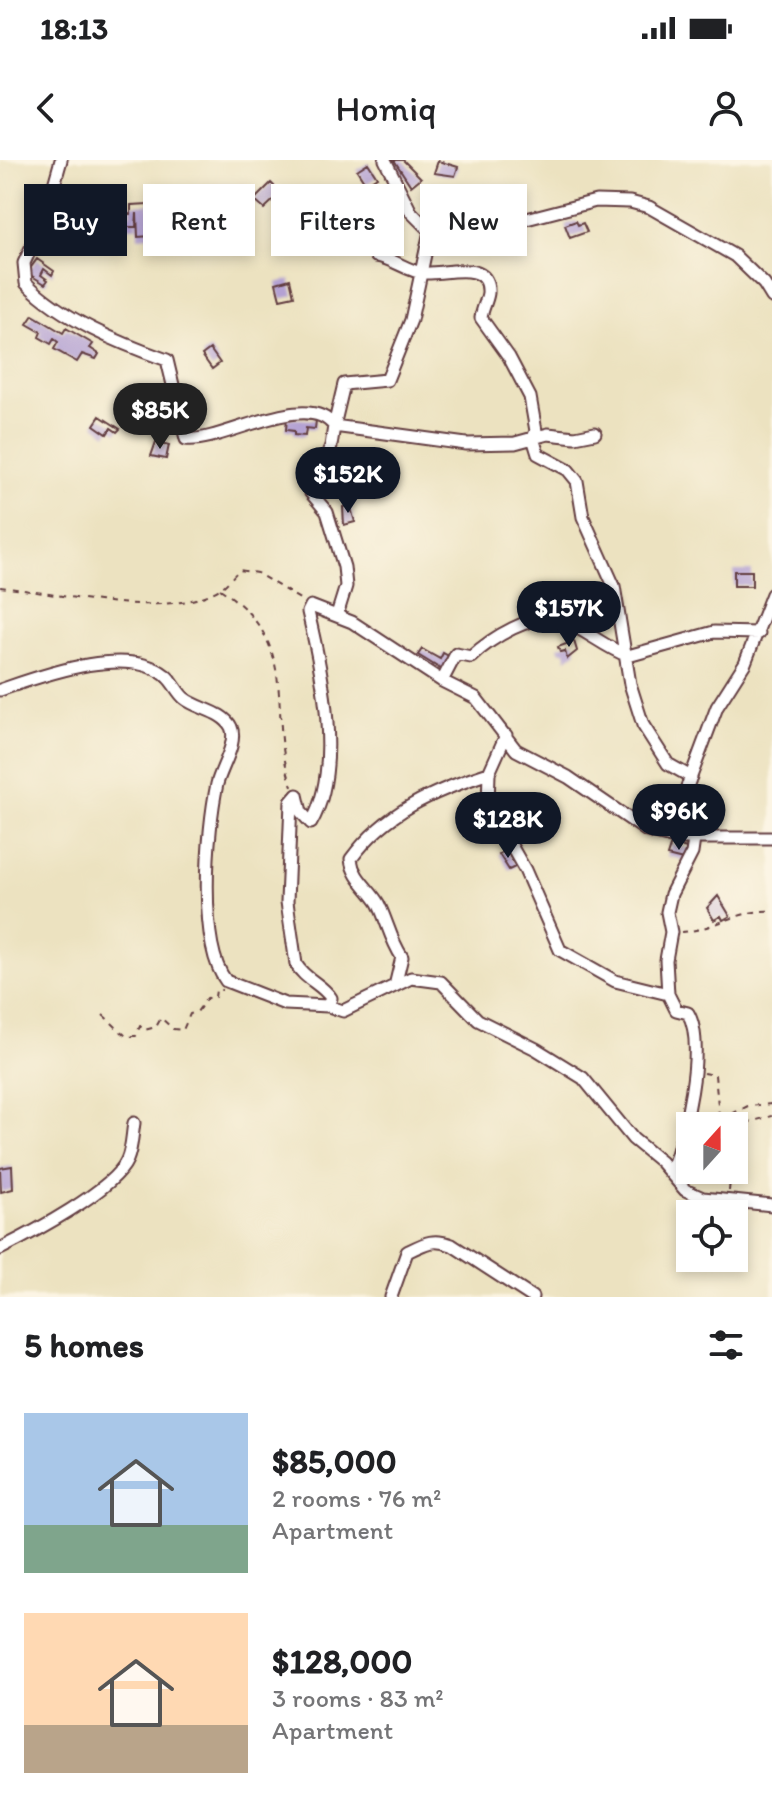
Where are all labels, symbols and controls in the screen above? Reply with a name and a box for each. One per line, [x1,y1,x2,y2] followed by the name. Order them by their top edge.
[40,10,108,47] text: 18:13
[24,86,68,130] icon: back
[704,86,748,130] icon: person
[335,87,437,130] text: Homiq
[24,184,127,256] chip: Buy
[143,184,255,256] chip: Rent
[271,184,404,256] chip: Filters
[420,184,527,256] chip: New
[113,383,207,451] pin: $85K
[131,393,189,425] text: $85K
[292,447,404,515] pin: $152K
[313,457,383,489] text: $152K
[513,581,625,649] pin: $157K
[535,591,603,623] text: $157K
[632,784,726,852] pin: $96K
[452,792,564,860] pin: $128K
[650,794,708,826] text: $96K
[473,802,543,834] text: $128K
[676,1112,748,1184] north arrow
[676,1112,748,1272] map controls
[676,1200,748,1272] button: locate
[704,1323,748,1367] icon: filters
[24,1325,144,1366] text: 5 homes
[272,1441,397,1482] text: $85,000
[88,1445,184,1541] icon: home
[272,1482,441,1514] text: 2 rooms · 76 m²
[272,1514,393,1546] text: Apartment
[272,1641,412,1682] text: $128,000
[88,1645,184,1741] icon: home
[272,1682,444,1714] text: 3 rooms · 83 m²
[272,1714,393,1746] text: Apartment

